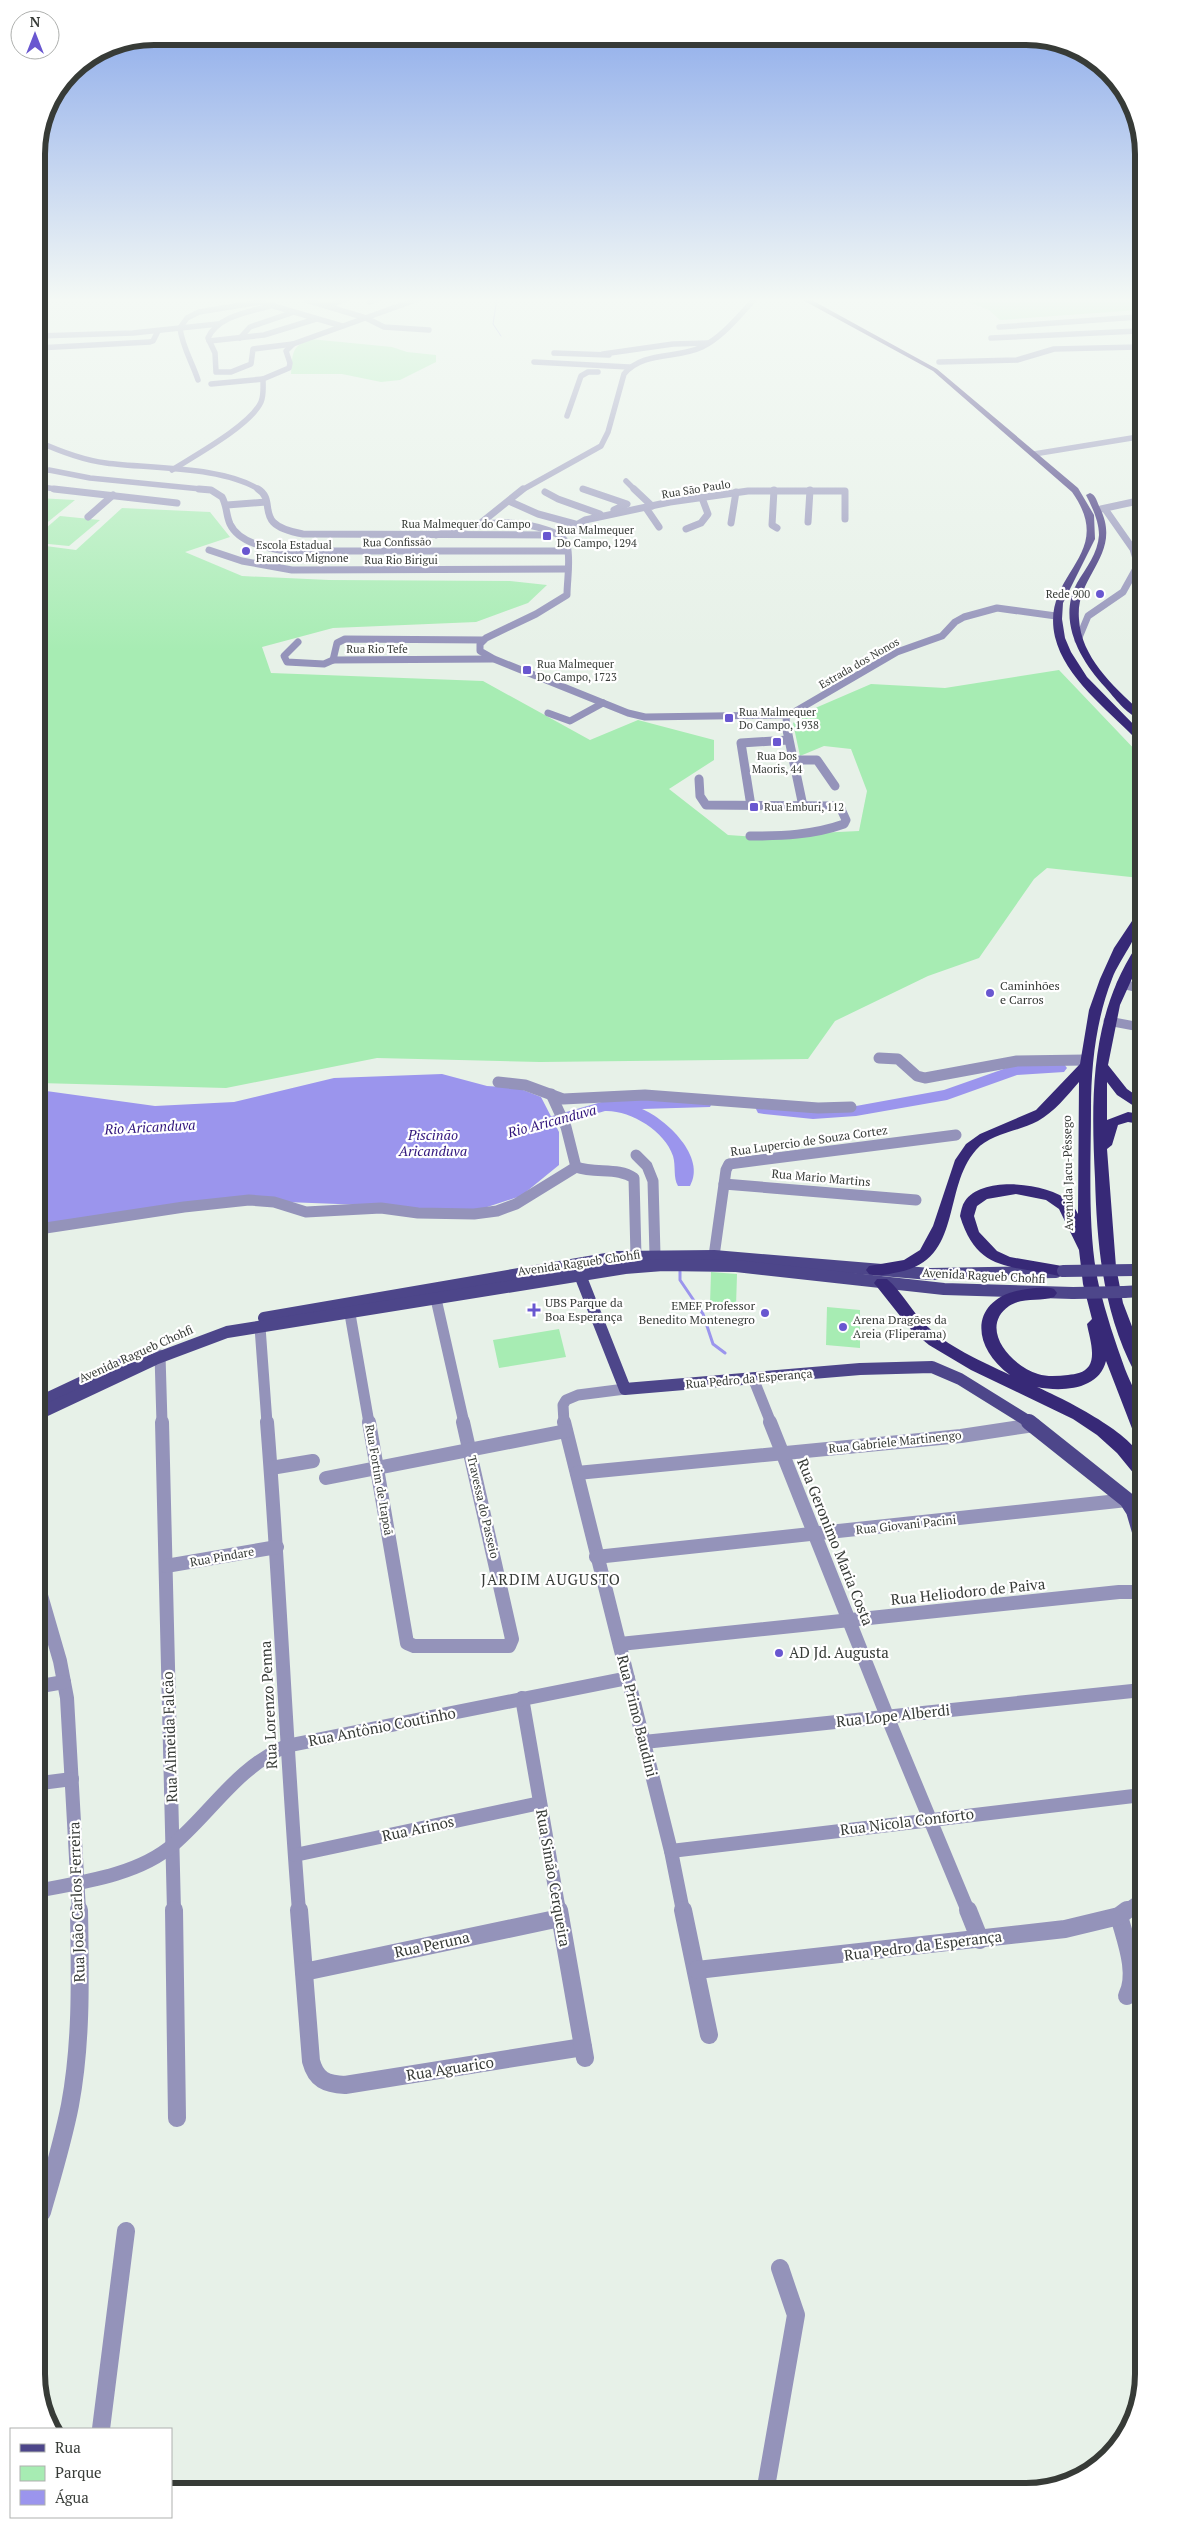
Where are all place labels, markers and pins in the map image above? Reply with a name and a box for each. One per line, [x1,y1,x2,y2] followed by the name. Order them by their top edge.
[557,523,637,550] place label: Rua Malmequer Do Campo, 1294
[541,530,553,542] marker: Rua Malmequer Do Campo, 1294
[256,538,349,565] place label: Escola Estadual Francisco Mignone
[240,545,252,557] marker: Escola Estadual Francisco Mignone
[1046,587,1090,601] place label: Rede 900
[1094,588,1106,600] marker: Rede 900
[537,657,617,684] place label: Rua Malmequer Do Campo, 1723
[521,664,533,676] marker: Rua Malmequer Do Campo, 1723
[739,705,819,732] place label: Rua Malmequer Do Campo, 1938
[723,712,735,724] marker: Rua Malmequer Do Campo, 1938
[771,736,783,748] marker: Rua Dos Maoris, 44
[752,749,802,776] place label: Rua Dos Maoris, 44
[764,800,844,814] place label: Rua Emburi, 112
[748,801,760,813] marker: Rua Emburi, 112
[1000,978,1060,1007] place label: Caminhões e Carros
[984,987,996,999] marker: Caminhões e Carros
[545,1295,623,1324] place label: UBS Parque da Boa Esperança
[639,1298,755,1327] place label: EMEF Professor Benedito Montenegro
[527,1303,541,1317] marker: UBS Parque da Boa Esperança
[759,1307,771,1319] marker: EMEF Professor Benedito Montenegro
[853,1312,947,1341] place label: Arena Dragões da Areia (Fliperama)
[837,1321,849,1333] marker: Arena Dragões da Areia (Fliperama)
[789,1642,889,1662] place label: AD Jd. Augusta
[773,1647,785,1659] marker: AD Jd. Augusta

